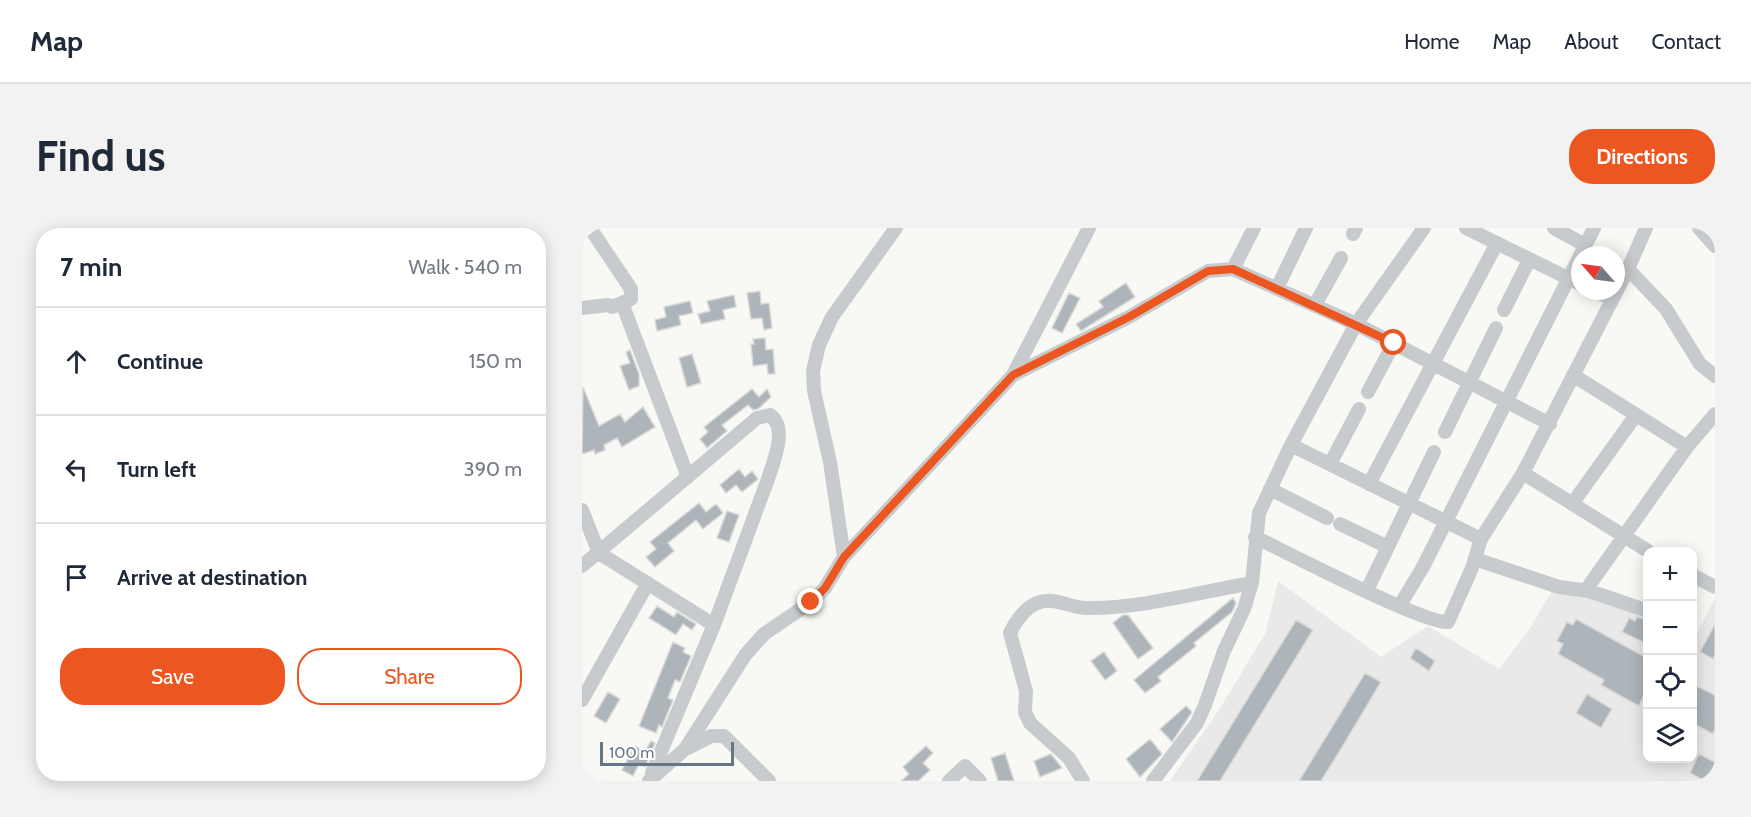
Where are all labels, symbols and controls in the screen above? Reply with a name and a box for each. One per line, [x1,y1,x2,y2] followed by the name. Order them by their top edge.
[30,24,83,58] text: Map
[1404,29,1460,54] text: Home
[1493,29,1531,54] text: Map
[1564,29,1618,54] text: About
[1651,29,1721,54] text: Contact
[1569,129,1715,184] button: Directions
[36,130,165,182] text: Find us
[1571,246,1625,300] north arrow
[60,251,122,283] text: 7 min
[408,255,522,279] text: Walk · 540 m
[1380,329,1406,355] route start
[60,345,93,378] icon: ahead
[117,348,203,375] text: Continue
[469,349,522,373] text: 150 m
[60,453,93,486] icon: left
[117,456,196,483] text: Turn left
[464,457,522,481] text: 390 m
[1643,547,1697,763] map controls
[1643,547,1697,601] button: +
[60,561,93,594] icon: arrive
[117,564,307,591] text: Arrive at destination
[797,588,823,614] route end
[1643,601,1697,655] button: −
[60,648,285,705] button: Save
[297,648,522,705] button: Share
[1643,655,1697,709] button: locate
[1643,709,1697,763] button: layers
[600,739,734,766] scale bar
[609,743,654,762] text: 100 m

